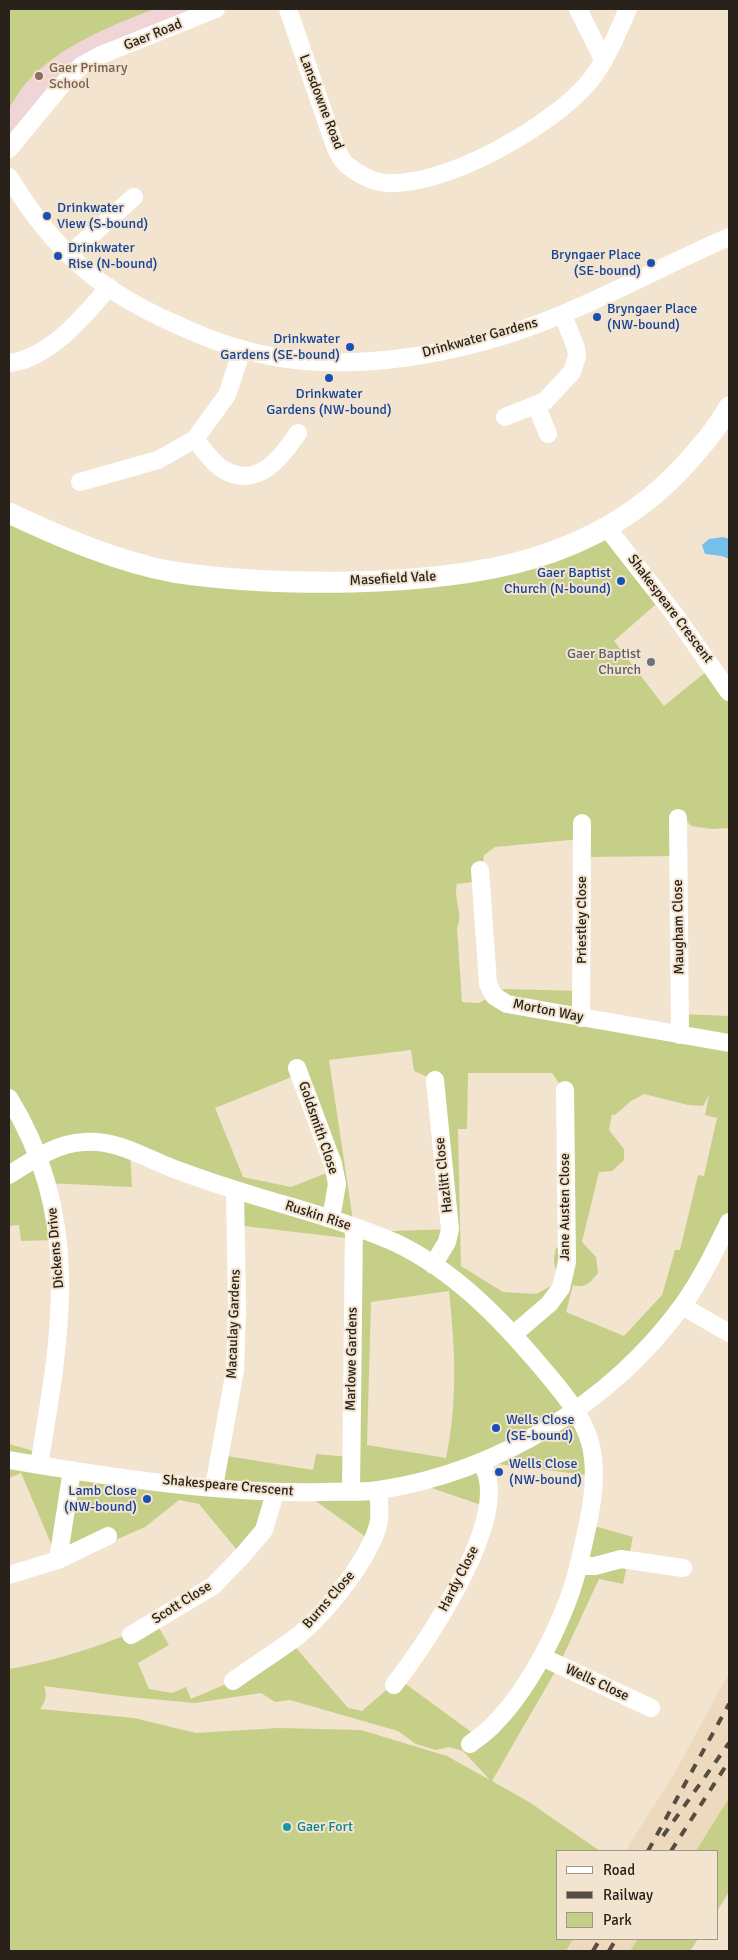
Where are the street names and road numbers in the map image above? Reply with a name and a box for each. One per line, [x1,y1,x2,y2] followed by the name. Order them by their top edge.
[121,16,185,54] street label: Gaer Road
[295,52,347,152] street label: Lansdowne Road
[420,314,540,362] street label: Drinkwater Gardens
[624,551,716,667] street label: Shakespeare Crescent
[349,568,437,590] street label: Masefield Vale
[574,876,590,964] street label: Priestley Close
[670,879,688,975] street label: Maugham Close
[511,996,585,1026] street label: Morton Way
[294,1079,342,1177] street label: Goldsmith Close
[432,1136,456,1214] street label: Hazlitt Close
[557,1153,573,1261] street label: Jane Austen Close
[283,1197,353,1235] street label: Ruskin Rise
[44,1207,68,1289] street label: Dickens Drive
[224,1269,244,1379] street label: Macaulay Gardens
[343,1307,361,1411] street label: Marlowe Gardens
[162,1472,294,1500] street label: Shakespeare Crescent
[435,1543,483,1615] street label: Hardy Close
[299,1568,359,1632] street label: Burns Close
[149,1578,215,1628] street label: Scott Close
[562,1661,632,1705] street label: Wells Close

